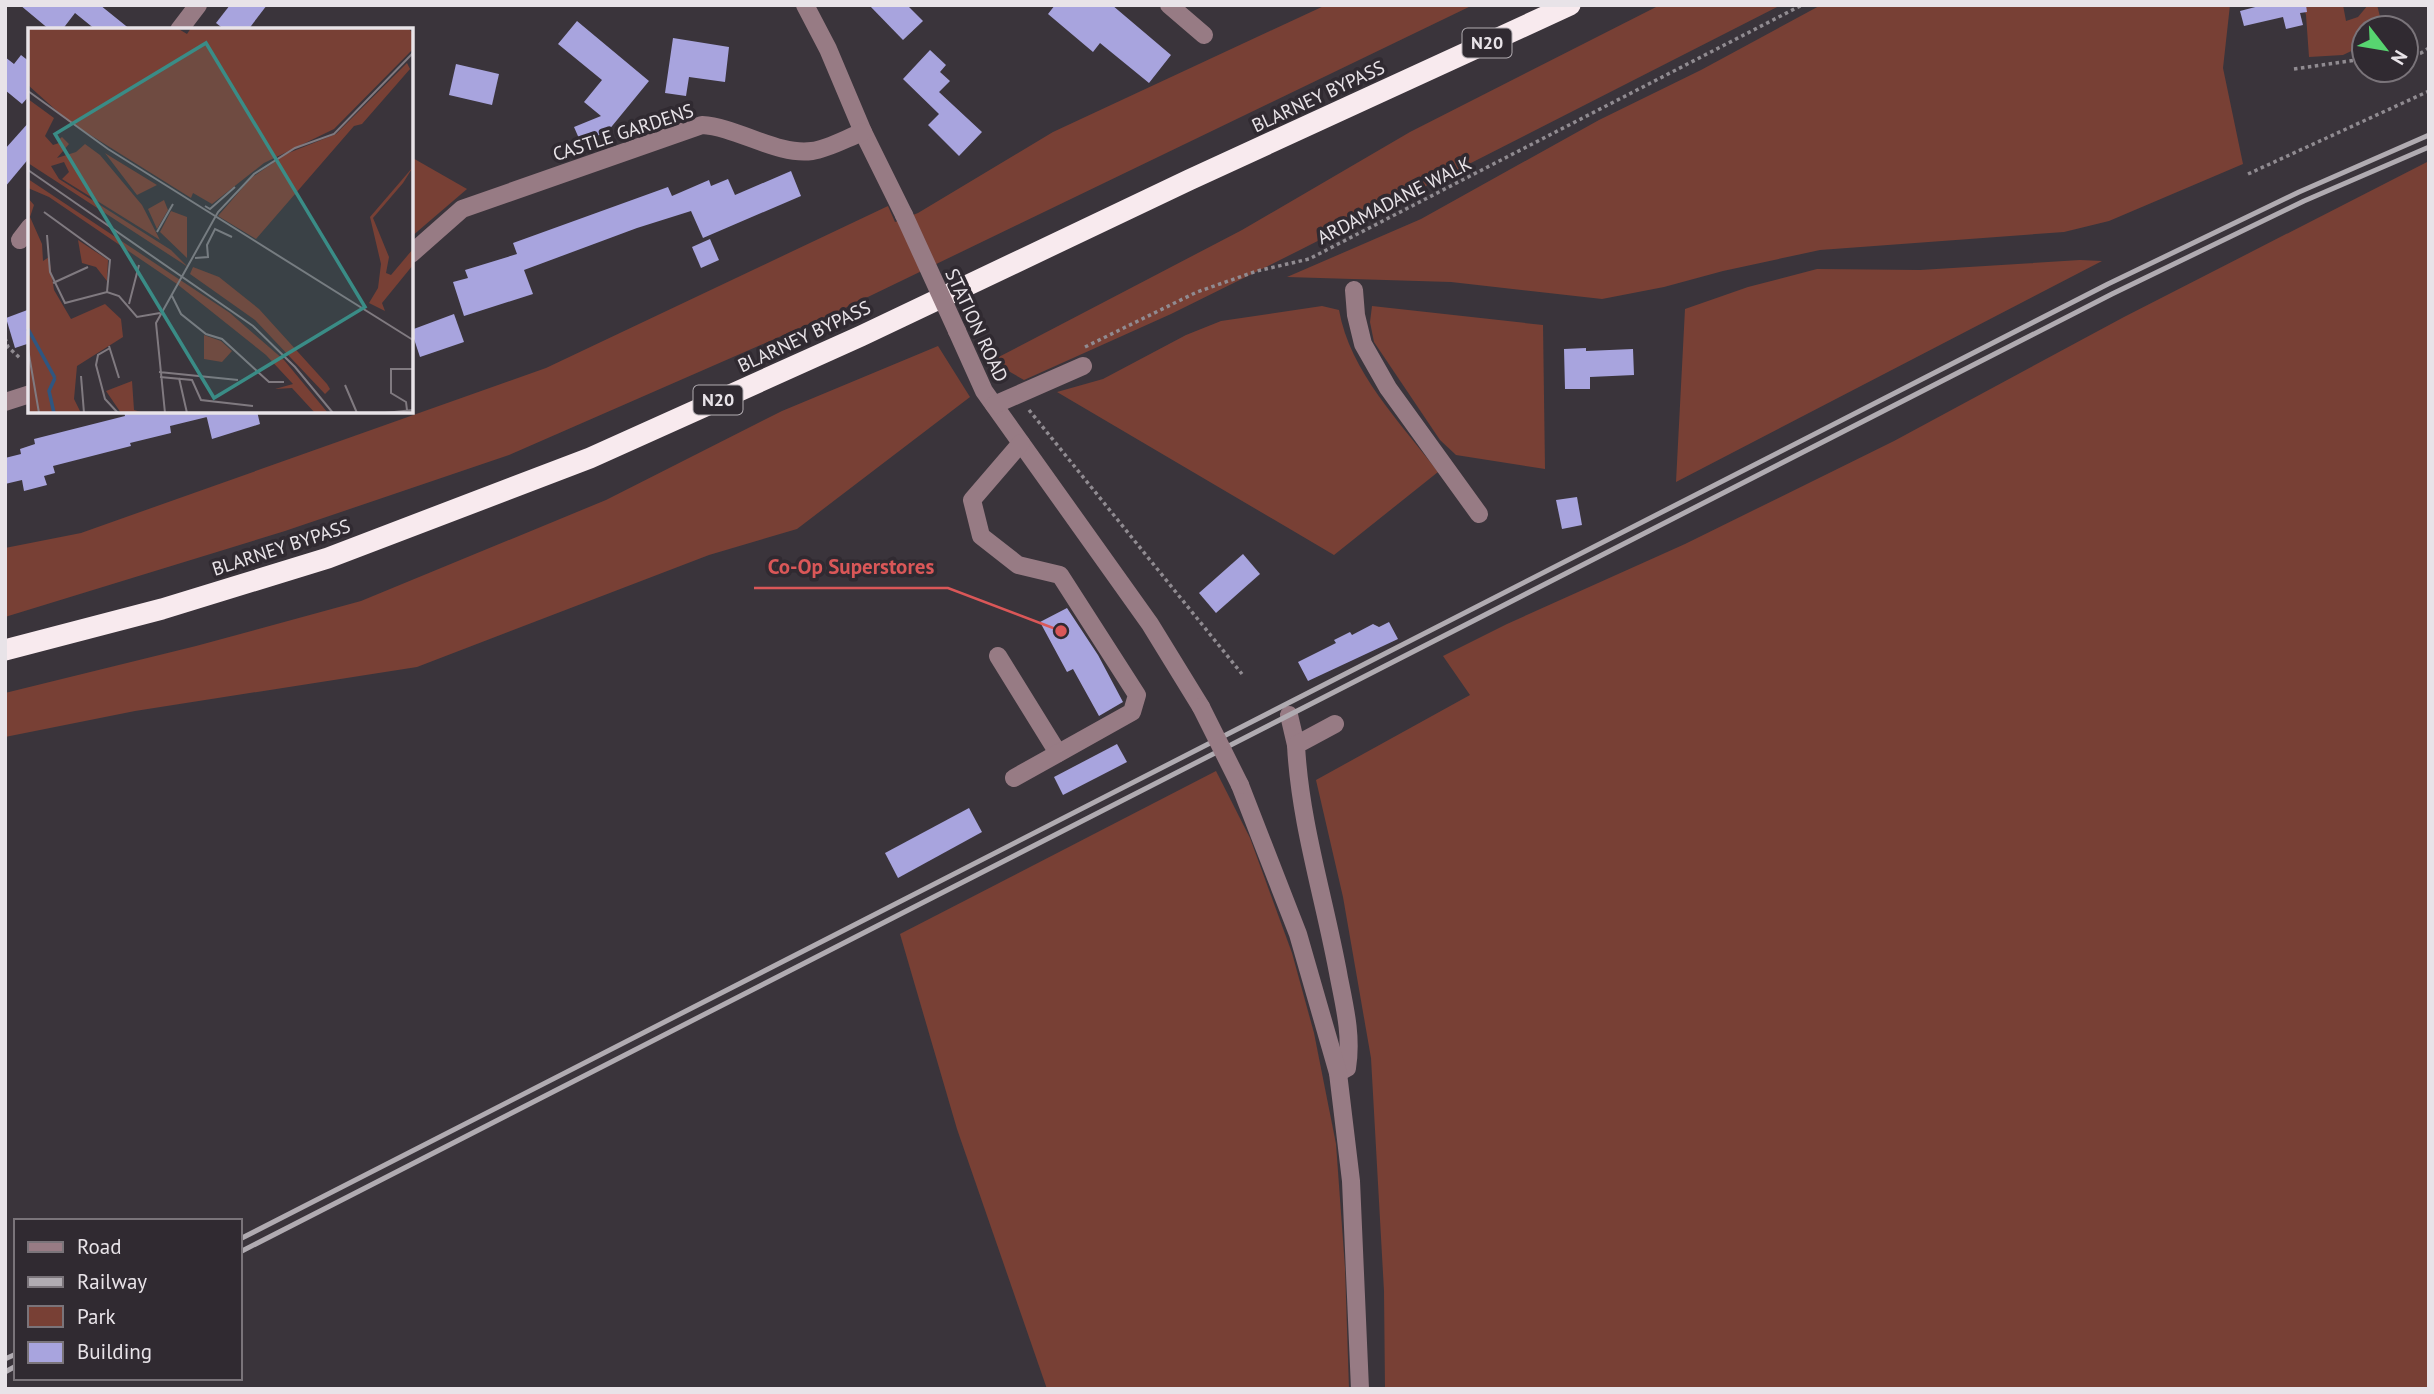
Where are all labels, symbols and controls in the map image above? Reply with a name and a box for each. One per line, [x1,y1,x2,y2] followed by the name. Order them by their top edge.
[2350,14,2420,84] north arrow
[28,28,413,413] inset map
[1462,28,1512,58] road number: N20
[2386,46,2413,69] text: N
[1248,55,1388,137] street label: BLARNEY BYPASS
[550,98,696,166] street label: CASTLE GARDENS
[1313,151,1475,249] street label: ARDAMADANE WALK
[940,264,1014,386] street label: STATION ROAD
[734,295,874,377] street label: BLARNEY BYPASS
[694,386,742,414] road number: N20
[209,513,353,581] street label: BLARNEY BYPASS
[754,546,948,588] callout: Co-Op Superstores
[768,553,934,580] text: Co-Op Superstores
[14,1219,242,1380] legend
[77,1233,121,1260] text: Road
[77,1268,147,1295] text: Railway
[77,1303,116,1330] text: Park
[77,1338,152,1365] text: Building

